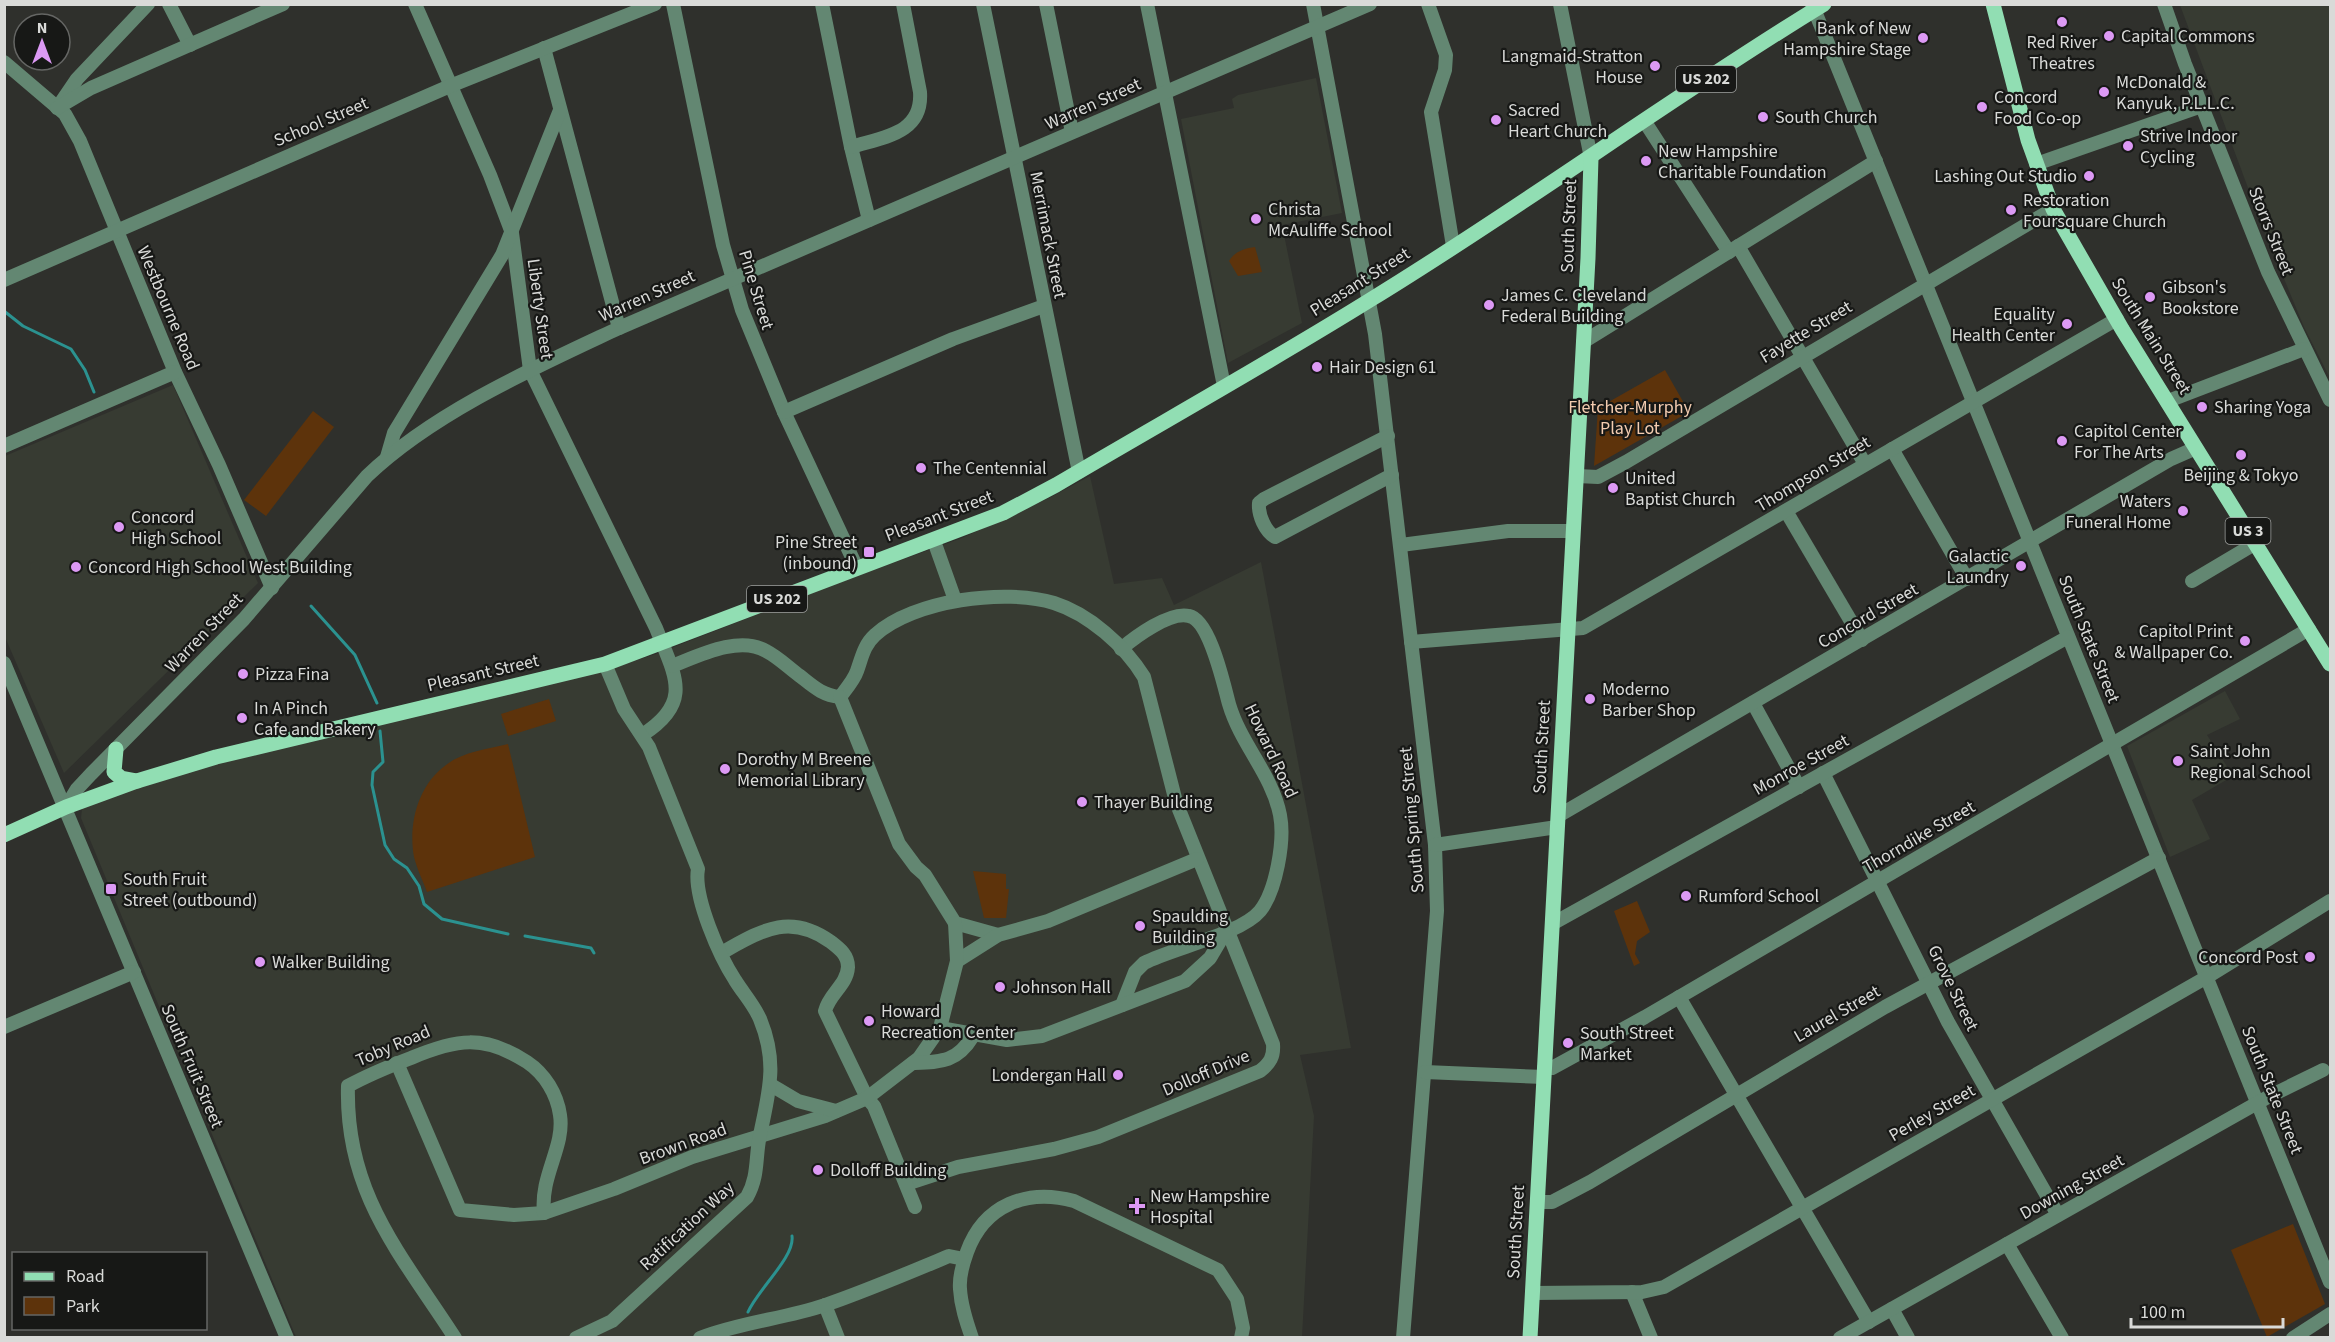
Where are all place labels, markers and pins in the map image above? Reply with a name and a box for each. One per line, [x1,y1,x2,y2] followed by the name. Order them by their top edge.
[2055,15,2069,29] marker: Red River Theatres
[1783,16,1911,62] place label: Bank of New Hampshire Stage
[2121,24,2255,49] place label: Capital Commons
[2102,29,2116,43] marker: Capital Commons
[2027,30,2098,76] place label: Red River Theatres
[1916,31,1930,45] marker: Bank of New Hampshire Stage
[1501,44,1643,90] place label: Langmaid-Stratton House
[1648,59,1662,73] marker: Langmaid-Stratton House
[2116,70,2235,116] place label: McDonald & Kanyuk, P.L.L.C.
[1994,85,2081,131] place label: Concord Food Co-op
[2097,85,2111,99] marker: McDonald & Kanyuk, P.L.L.C.
[1508,98,1607,144] place label: Sacred Heart Church
[1975,100,1989,114] marker: Concord Food Co-op
[1775,105,1878,130] place label: South Church
[1756,110,1770,124] marker: South Church
[1489,113,1503,127] marker: Sacred Heart Church
[2140,124,2238,170] place label: Strive Indoor Cycling
[1658,139,1827,185] place label: New Hampshire Charitable Foundation
[2121,139,2135,153] marker: Strive Indoor Cycling
[1639,154,1653,168] marker: New Hampshire Charitable Foundation
[1934,164,2077,189] place label: Lashing Out Studio
[2082,169,2096,183] marker: Lashing Out Studio
[2023,188,2166,234] place label: Restoration Foursquare Church
[1268,197,1392,243] place label: Christa McAuliffe School
[2004,203,2018,217] marker: Restoration Foursquare Church
[1249,212,1263,226] marker: Christa McAuliffe School
[2162,275,2239,321] place label: Gibson's Bookstore
[1501,283,1647,329] place label: James C. Cleveland Federal Building
[2143,290,2157,304] marker: Gibson's Bookstore
[1482,298,1496,312] marker: James C. Cleveland Federal Building
[1951,302,2056,348] place label: Equality Health Center
[2060,317,2074,331] marker: Equality Health Center
[1329,355,1436,380] place label: Hair Design 61
[1310,360,1324,374] marker: Hair Design 61
[2214,395,2311,420] place label: Sharing Yoga
[2195,400,2209,414] marker: Sharing Yoga
[2074,419,2182,465] place label: Capitol Center For The Arts
[2055,434,2069,448] marker: Capitol Center For The Arts
[2234,448,2248,462] marker: Beijing & Tokyo
[933,456,1047,481] place label: The Centennial
[914,461,928,475] marker: The Centennial
[2183,463,2299,488] place label: Beijing & Tokyo
[1625,466,1736,512] place label: United Baptist Church
[1606,481,1620,495] marker: United Baptist Church
[2065,489,2171,535] place label: Waters Funeral Home
[2176,504,2190,518] marker: Waters Funeral Home
[131,505,221,551] place label: Concord High School
[112,520,126,534] marker: Concord High School
[775,530,857,576] place label: Pine Street (inbound)
[1946,544,2010,590] place label: Galactic Laundry
[862,545,876,559] marker: Pine Street (inbound)
[88,555,352,580] place label: Concord High School West Building
[2014,559,2028,573] marker: Galactic Laundry
[69,560,83,574] marker: Concord High School West Building
[2114,619,2233,665] place label: Capitol Print & Wallpaper Co.
[2238,634,2252,648] marker: Capitol Print & Wallpaper Co.
[255,662,329,687] place label: Pizza Fina
[236,667,250,681] marker: Pizza Fina
[1602,677,1696,723] place label: Moderno Barber Shop
[1583,692,1597,706] marker: Moderno Barber Shop
[254,696,376,742] place label: In A Pinch Cafe and Bakery
[235,711,249,725] marker: In A Pinch Cafe and Bakery
[2190,739,2311,785] place label: Saint John Regional School
[737,747,871,793] place label: Dorothy M Breene Memorial Library
[2171,754,2185,768] marker: Saint John Regional School
[718,762,732,776] marker: Dorothy M Breene Memorial Library
[1094,790,1212,815] place label: Thayer Building
[1075,795,1089,809] marker: Thayer Building
[123,867,258,913] place label: South Fruit Street (outbound)
[104,882,118,896] marker: South Fruit Street (outbound)
[1698,884,1819,909] place label: Rumford School
[1679,889,1693,903] marker: Rumford School
[1152,904,1228,950] place label: Spaulding Building
[1133,919,1147,933] marker: Spaulding Building
[2198,945,2298,970] place label: Concord Post
[272,950,390,975] place label: Walker Building
[2303,950,2317,964] marker: Concord Post
[253,955,267,969] marker: Walker Building
[1012,975,1111,1000] place label: Johnson Hall
[993,980,1007,994] marker: Johnson Hall
[881,999,1016,1045] place label: Howard Recreation Center
[862,1014,876,1028] marker: Howard Recreation Center
[1580,1021,1674,1067] place label: South Street Market
[1561,1036,1575,1050] marker: South Street Market
[992,1063,1106,1088] place label: Londergan Hall
[1111,1068,1125,1082] marker: Londergan Hall
[830,1158,946,1183] place label: Dolloff Building
[811,1163,825,1177] marker: Dolloff Building
[1150,1184,1270,1230] place label: New Hampshire Hospital
[1128,1197,1146,1215] marker: New Hampshire Hospital

